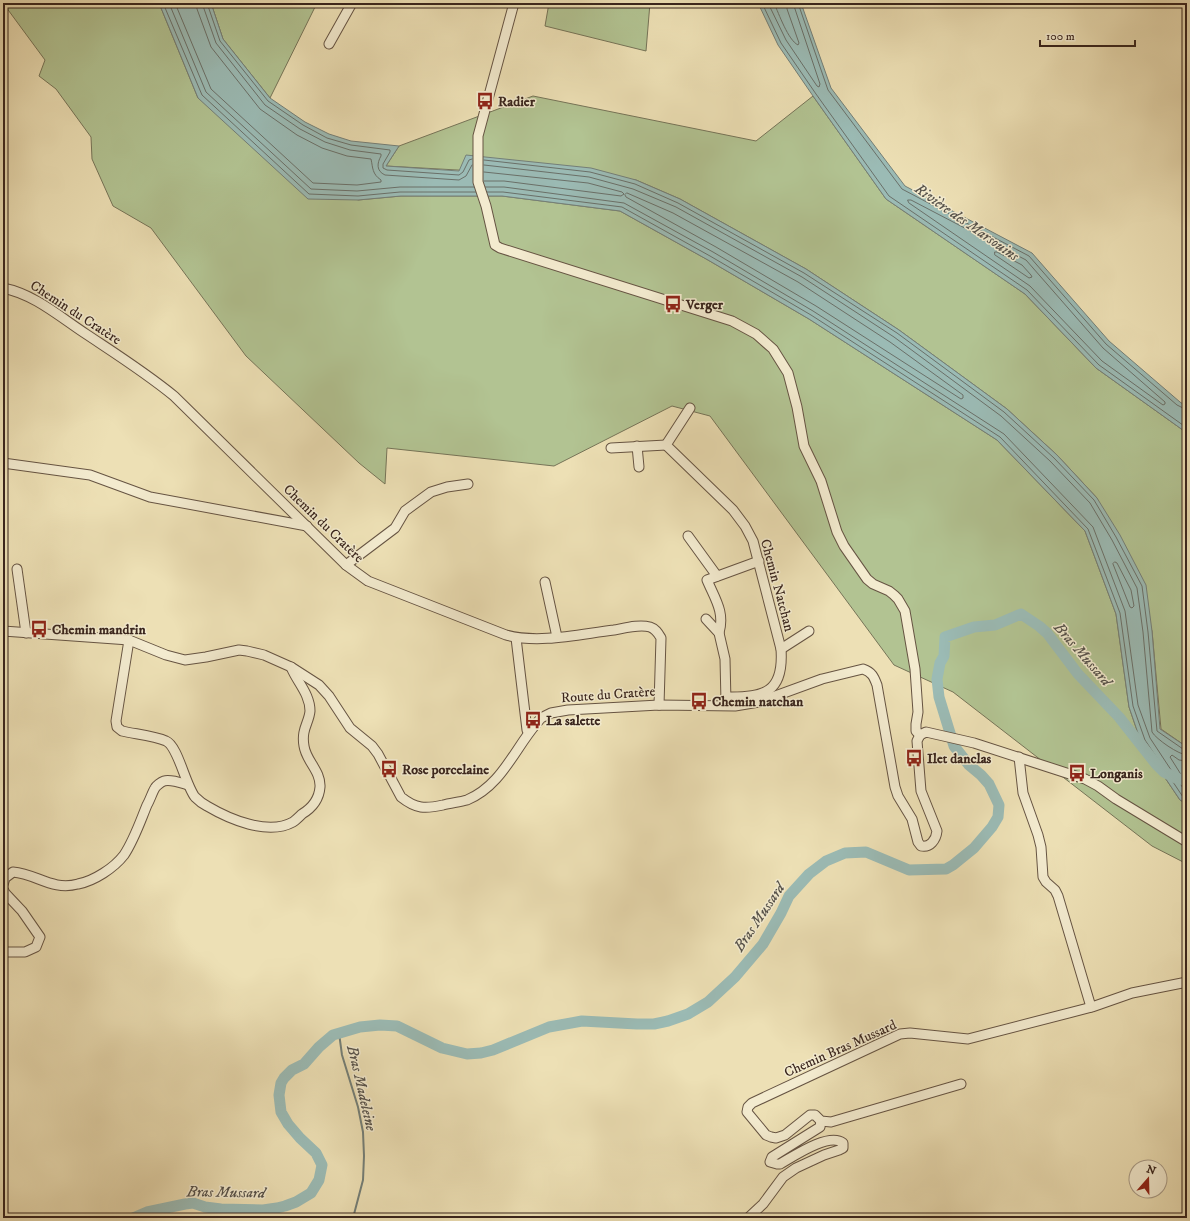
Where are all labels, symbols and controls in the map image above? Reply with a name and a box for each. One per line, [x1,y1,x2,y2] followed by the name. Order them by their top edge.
[1040,22,1135,48] scale bar
[1046,29,1075,44] text: 100 m
[475,91,495,111] bus stop icon: Radier
[498,93,536,111] place label: Radier
[910,179,1023,266] water label: Rivière des Marsouins
[26,277,125,349] street label: Chemin du Cratère
[663,294,683,314] bus stop icon: Verger
[685,296,724,314] place label: Verger
[279,481,368,567] street label: Chemin du Cratère
[756,537,798,634] street label: Chemin Natchan
[1049,618,1117,692] water label: Bras Mussard
[29,619,49,639] bus stop icon: Chemin mandrin
[52,621,146,639] place label: Chemin mandrin
[560,683,656,707] street label: Route du Cratère
[689,691,709,711] bus stop icon: Chemin natchan
[712,693,804,711] place label: Chemin natchan
[523,710,543,730] bus stop icon: La salette
[546,712,601,730] place label: La salette
[904,748,924,768] bus stop icon: Ilet danclas
[927,750,992,768] place label: Ilet danclas
[379,759,399,779] bus stop icon: Rose porcelaine
[402,761,489,779] place label: Rose porcelaine
[1067,763,1087,783] bus stop icon: Longanis
[1090,765,1143,783] place label: Longanis
[729,877,791,956] water label: Bras Mussard
[781,1016,899,1082] street label: Chemin Bras Mussard
[342,1043,381,1134] water label: Bras Madeleine
[1128,1159,1168,1199] north arrow
[1144,1162,1158,1179] text: N
[186,1182,268,1203] water label: Bras Mussard

